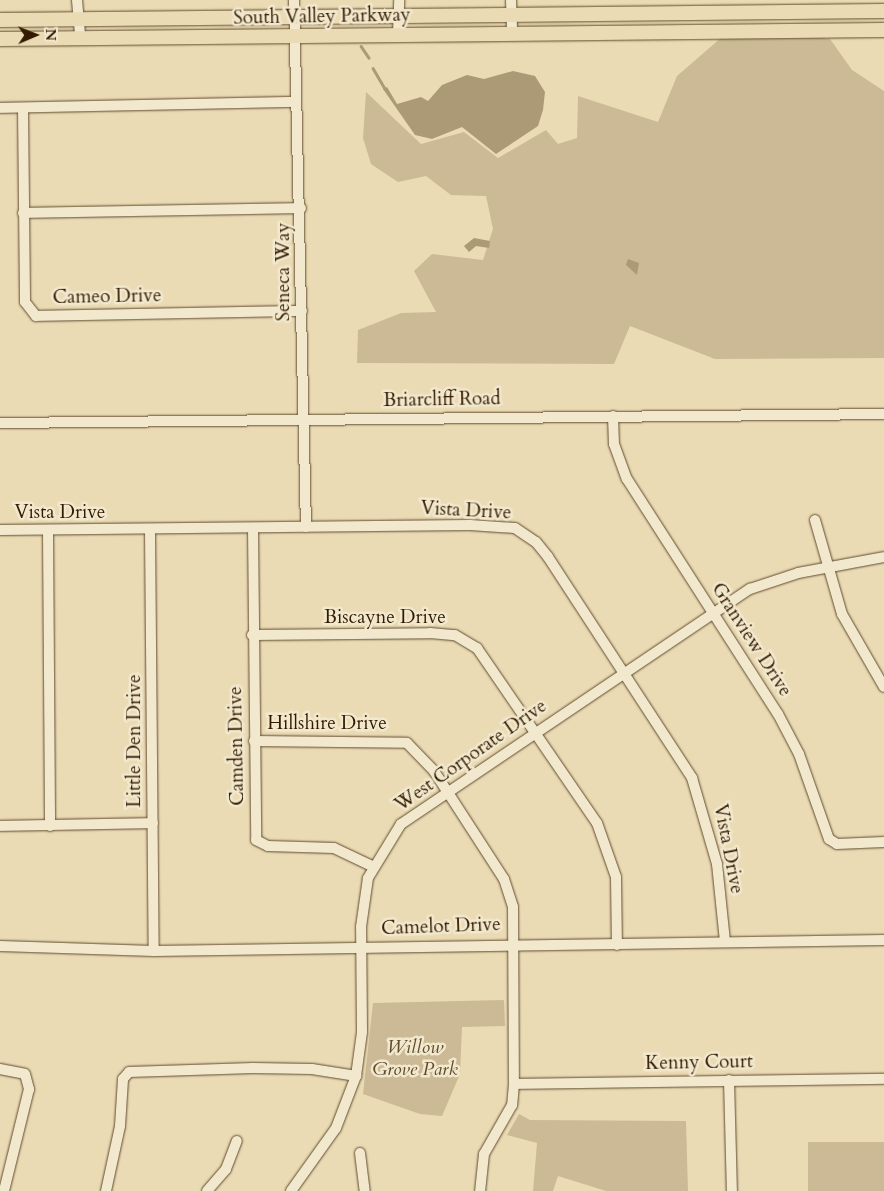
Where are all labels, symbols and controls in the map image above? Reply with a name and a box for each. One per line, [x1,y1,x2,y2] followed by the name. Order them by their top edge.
[233,4,411,30] street label: South Valley Parkway
[10,10,60,60] north arrow
[41,28,60,41] text: N
[273,223,295,321] street label: Seneca Way
[52,285,162,309] street label: Cameo Drive
[383,388,501,412] street label: Briarcliff Road
[420,497,512,525] street label: Vista Drive
[15,502,105,524] street label: Vista Drive
[706,579,796,701] street label: Granview Drive
[324,607,446,629] street label: Biscayne Drive
[124,674,146,808] street label: Little Den Drive
[225,686,249,806] street label: Camden Drive
[391,695,551,817] street label: West Corporate Drive
[267,713,387,735] street label: Hillshire Drive
[708,802,748,896] street label: Vista Drive
[381,914,501,940] street label: Camelot Drive
[372,1037,458,1081] park label: Willow Grove Park
[645,1051,753,1075] street label: Kenny Court

